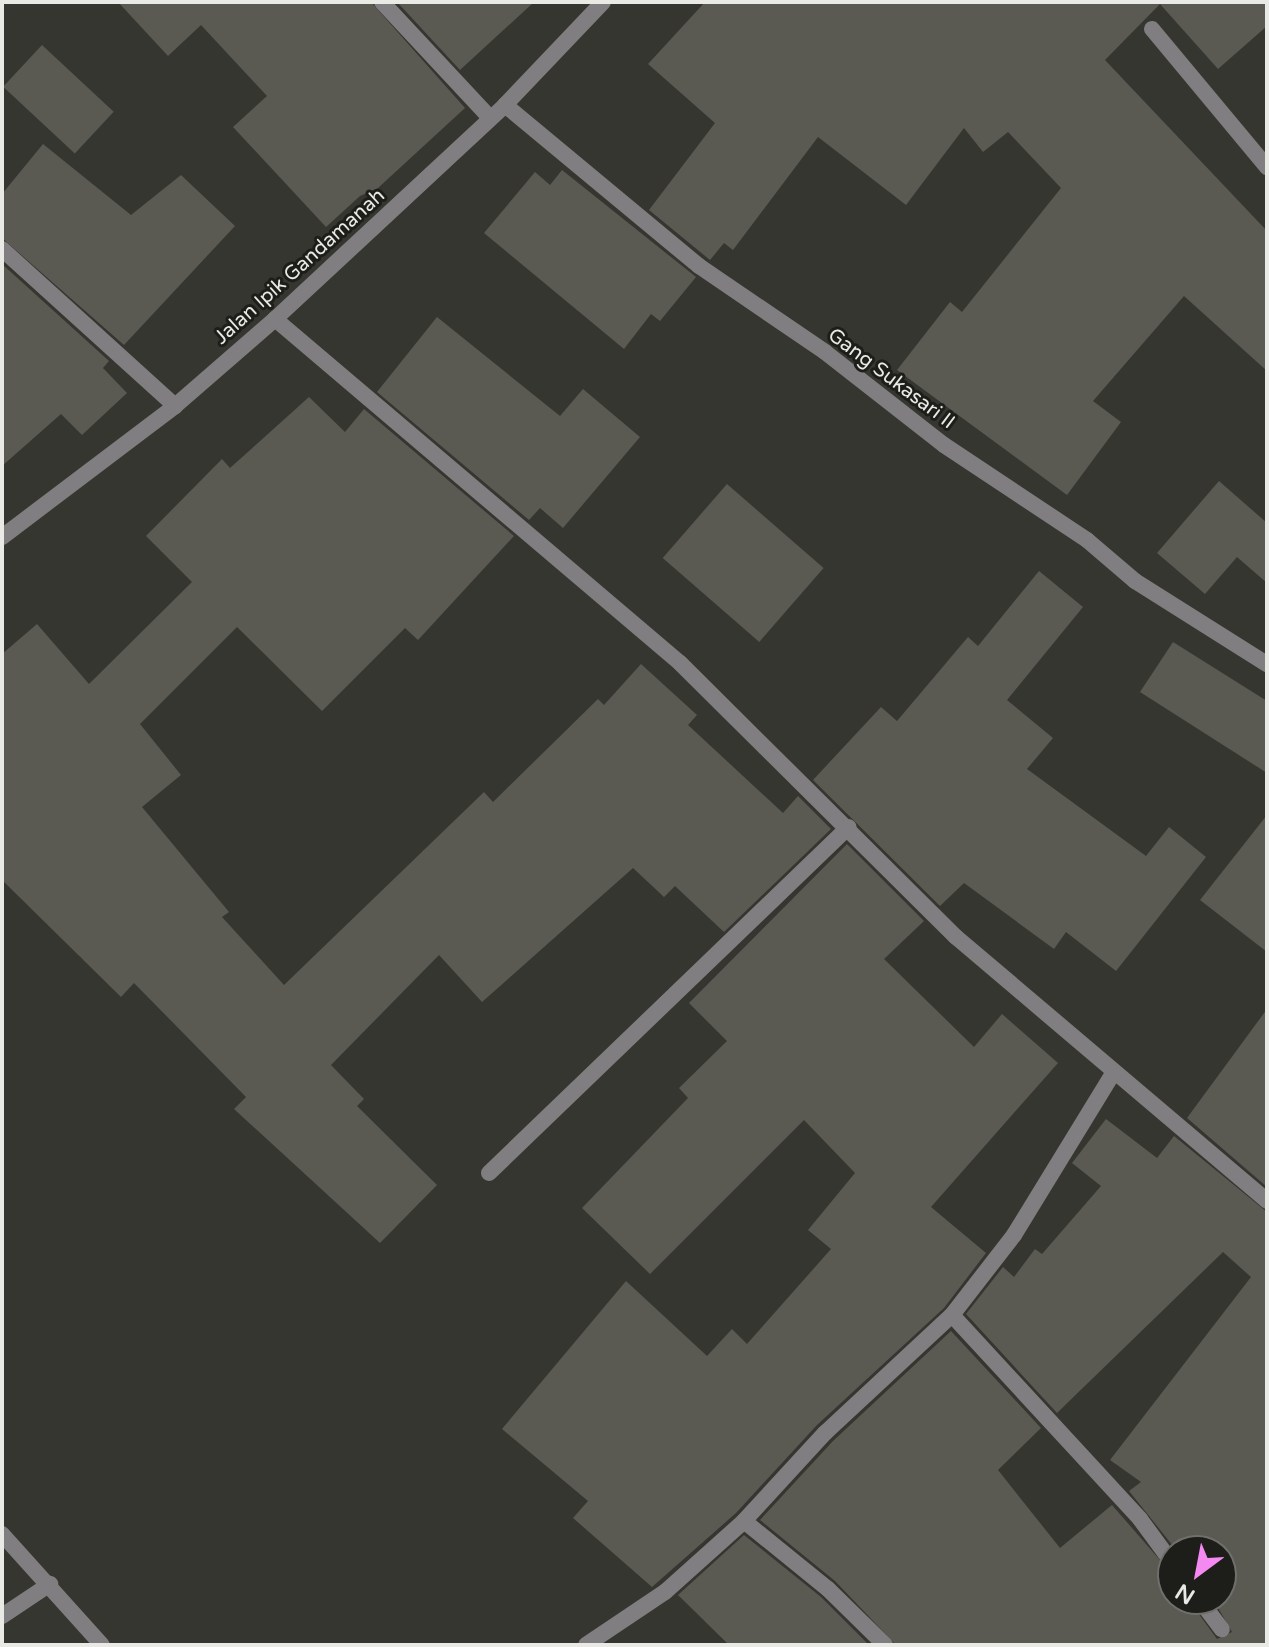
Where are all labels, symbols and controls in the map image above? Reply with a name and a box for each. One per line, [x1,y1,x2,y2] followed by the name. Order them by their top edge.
[210,184,390,350] street label: Jalan Ipik Gandamanah
[823,323,959,435] street label: Gang Sukasari II
[1157,1535,1237,1615] north arrow
[1171,1578,1200,1609] text: N

